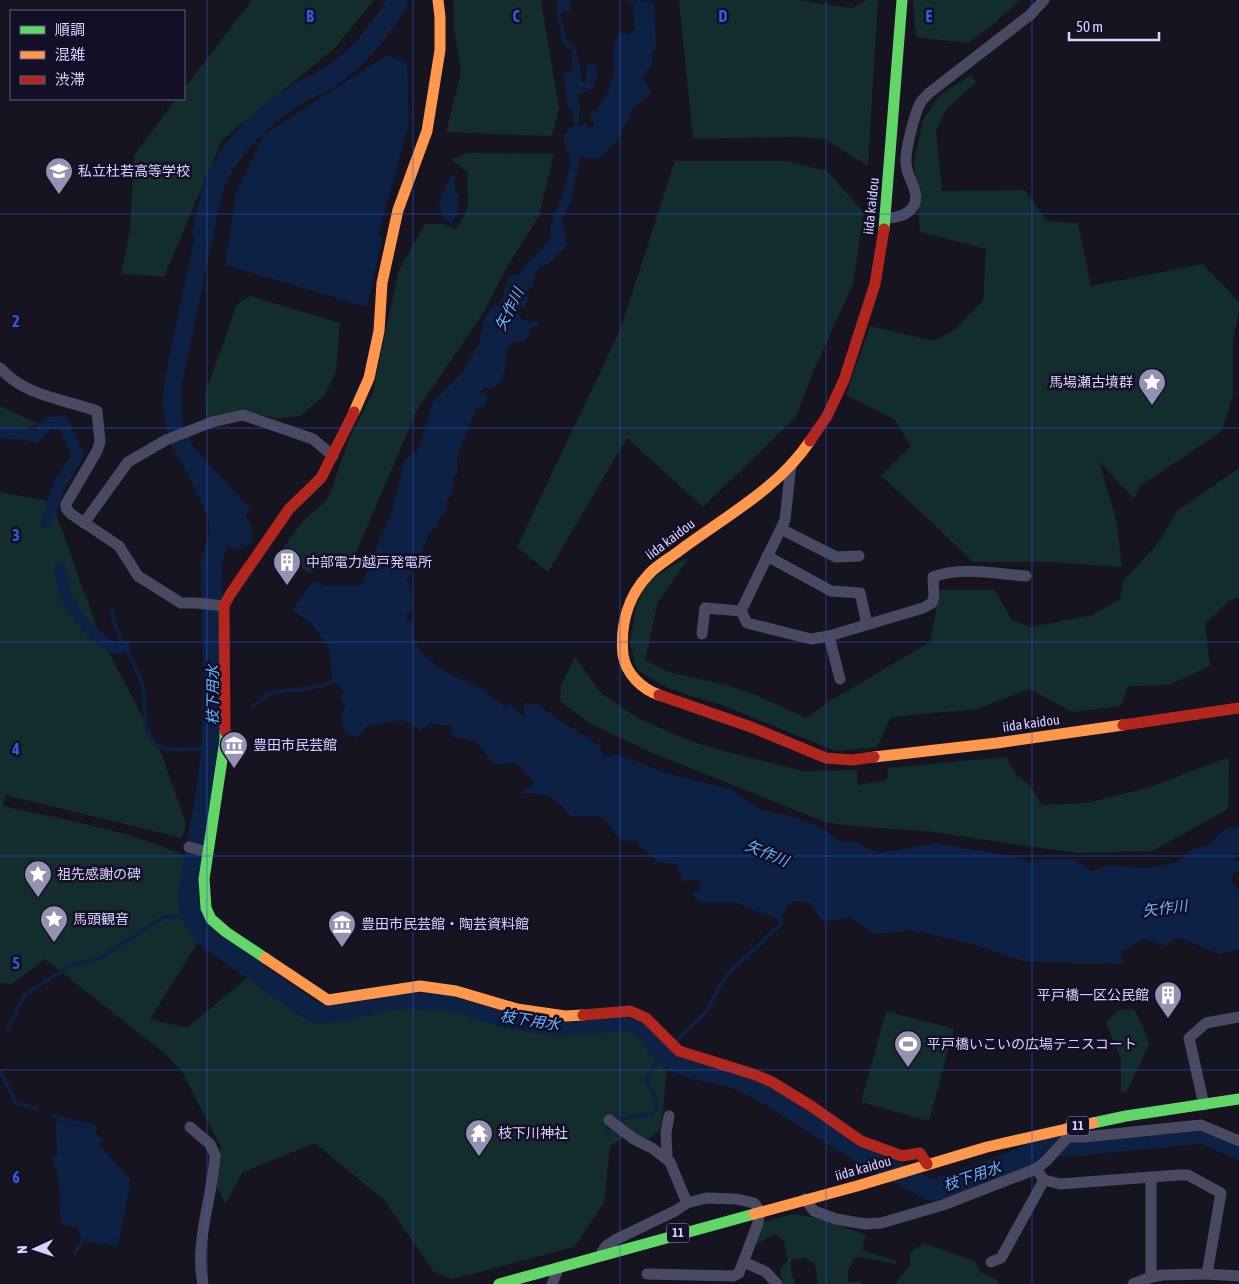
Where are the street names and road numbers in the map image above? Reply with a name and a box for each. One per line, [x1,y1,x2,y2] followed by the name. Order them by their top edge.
[860,177,882,235] street label: iida kaidou
[642,515,698,563] street label: iida kaidou
[1001,711,1061,735] street label: iida kaidou
[1067,1116,1089,1136] road number: 11
[833,1152,893,1184] street label: iida kaidou
[667,1224,689,1242] road number: 11

